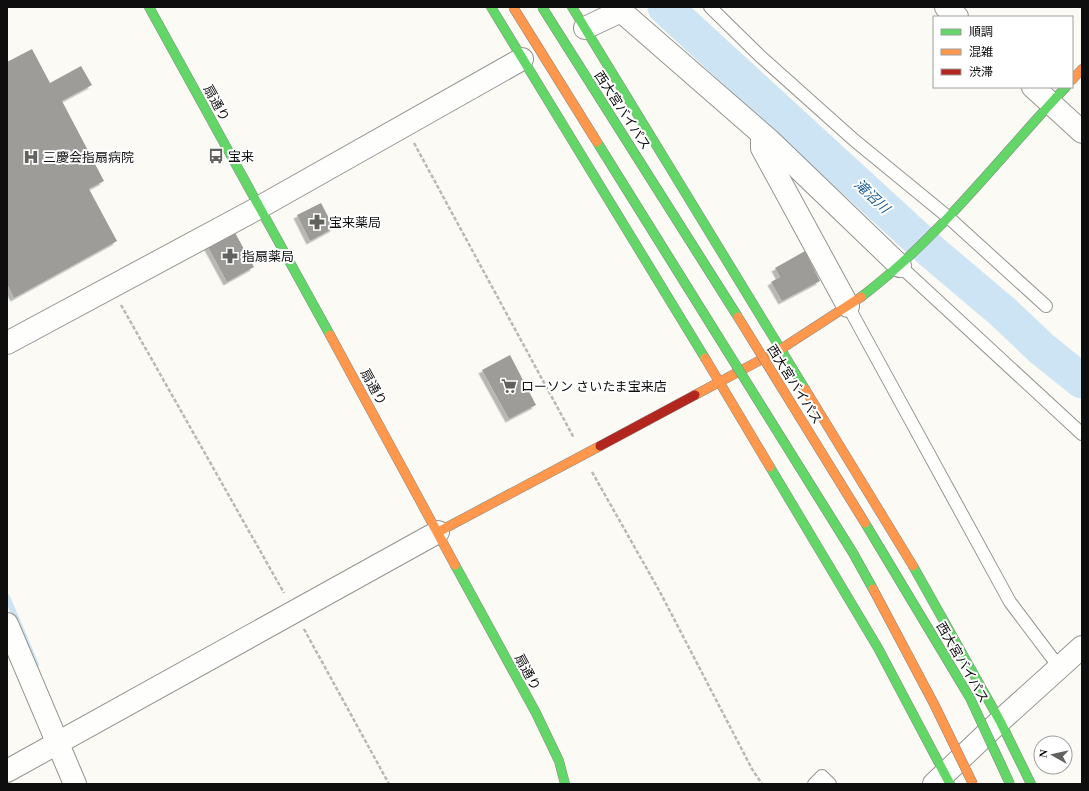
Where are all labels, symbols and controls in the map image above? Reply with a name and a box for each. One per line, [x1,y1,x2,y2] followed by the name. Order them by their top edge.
[933,16,1073,88] legend
[969,25,993,39] text: 順調
[969,45,993,59] text: 混雑
[969,65,993,79] text: 渋滞
[592,68,654,152] street label: 西大宮バイパス
[201,83,233,124] street label: 扇通り
[207,147,225,165] bus stop icon: 宝来
[22,148,40,166] hospital icon: 三慶会指扇病院
[228,149,254,164] place label: 宝来
[43,150,134,165] place label: 三慶会指扇病院
[851,177,894,218] water label: 滝沼川
[308,213,326,231] pharmacy icon: 宝来薬局
[329,215,381,230] place label: 宝来薬局
[221,247,239,265] pharmacy icon: 指扇薬局
[242,249,294,264] place label: 指扇薬局
[764,342,825,427] street label: 西大宮バイパス
[358,367,390,408] street label: 扇通り
[500,377,518,395] supermarket icon: ローソン さいたま宝来店
[521,379,667,394] place label: ローソン さいたま宝来店
[933,619,992,705] street label: 西大宮バイパス
[512,651,543,693] street label: 扇通り
[1033,735,1073,775] north arrow
[1037,749,1050,758] text: N

